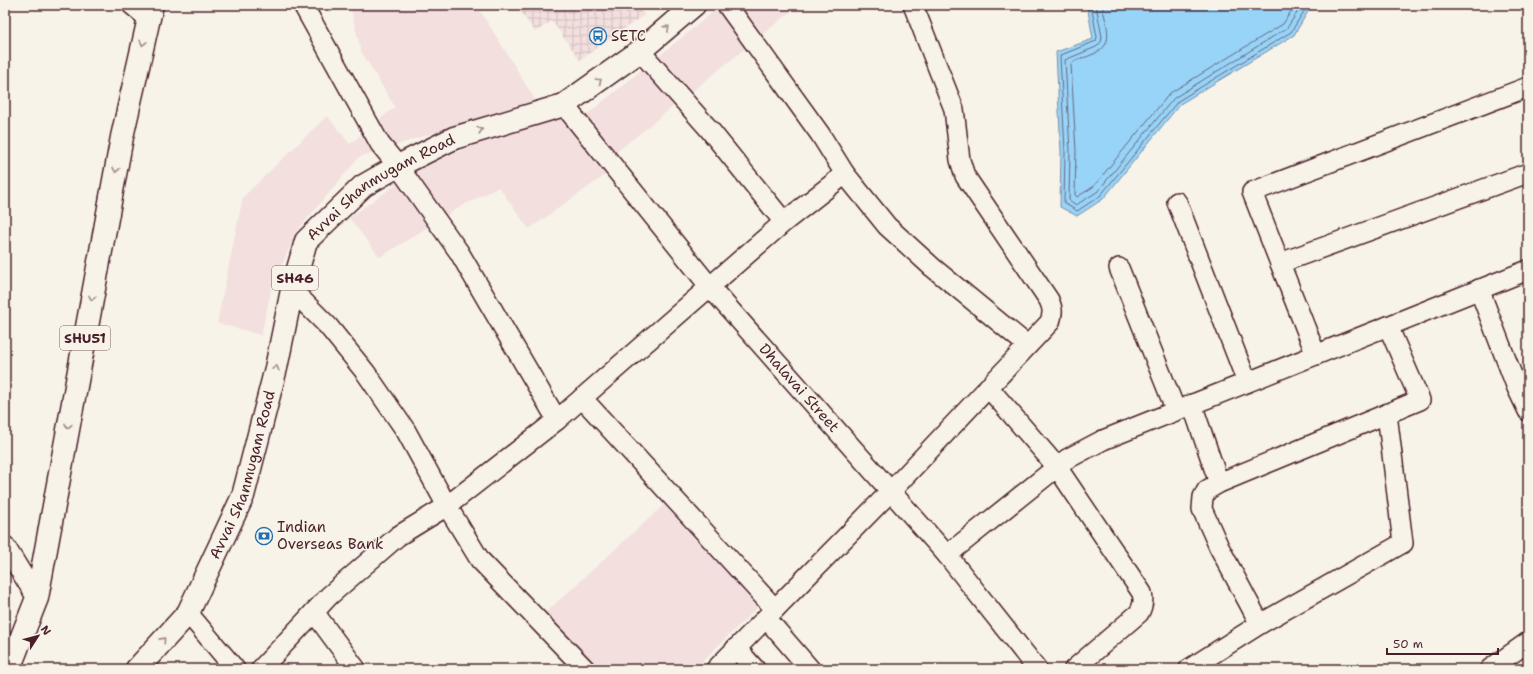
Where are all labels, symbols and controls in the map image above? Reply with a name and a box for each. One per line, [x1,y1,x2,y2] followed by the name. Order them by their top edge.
[662,25,669,32] one-way arrow
[588,26,608,46] bus stop icon: SETC
[611,26,646,46] place label: SETC
[140,40,148,46] one-way arrow
[594,79,601,86] one-way arrow
[476,126,483,135] one-way arrow
[302,129,459,245] street label: Avvai Shanmugam Road
[112,167,120,173] one-way arrow
[272,266,318,290] road number: SH46
[88,295,97,301] one-way arrow
[60,326,110,350] road number: SHU51
[755,339,844,437] street label: Dhalavai Street
[271,365,279,371] one-way arrow
[205,388,280,562] street label: Avvai Shanmugam Road
[65,423,73,429] one-way arrow
[277,517,384,554] place label: Indian Overseas Bank
[254,526,274,546] bank icon: Indian Overseas Bank
[18,616,58,656] north arrow
[37,622,54,639] text: N
[1387,630,1498,656] scale bar
[1393,636,1423,652] text: 50 m
[159,637,166,645] one-way arrow

